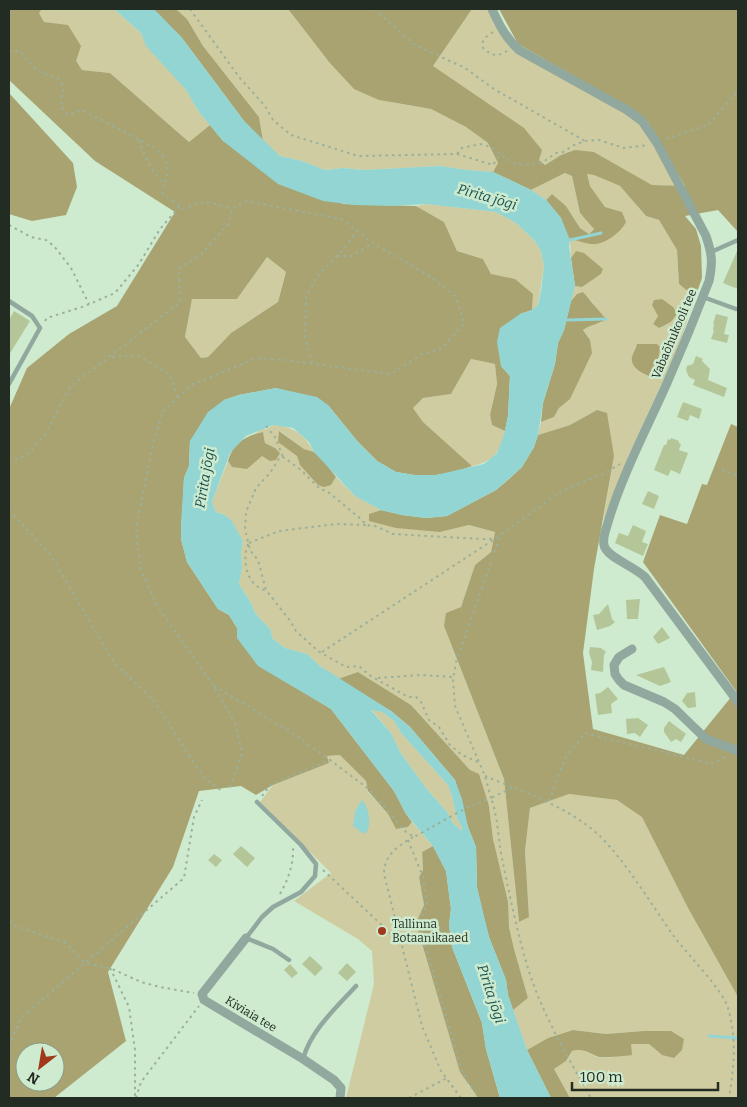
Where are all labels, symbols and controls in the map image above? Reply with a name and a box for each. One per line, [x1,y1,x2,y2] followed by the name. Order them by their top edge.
[455,180,519,214] water label: Pirita jõgi
[649,287,699,381] street label: Vabaõhukooli tee
[191,446,219,510] water label: Pirita jõgi
[392,917,468,945] place label: Tallinna Botaanikaaed
[376,925,388,937] marker: Tallinna Botaanikaaed
[473,962,509,1026] water label: Pirita jõgi
[223,993,279,1035] street label: Kiviaia tee
[15,1042,65,1092] north arrow
[572,1060,718,1092] scale bar
[24,1068,43,1088] text: N
[580,1068,623,1086] text: 100 m

